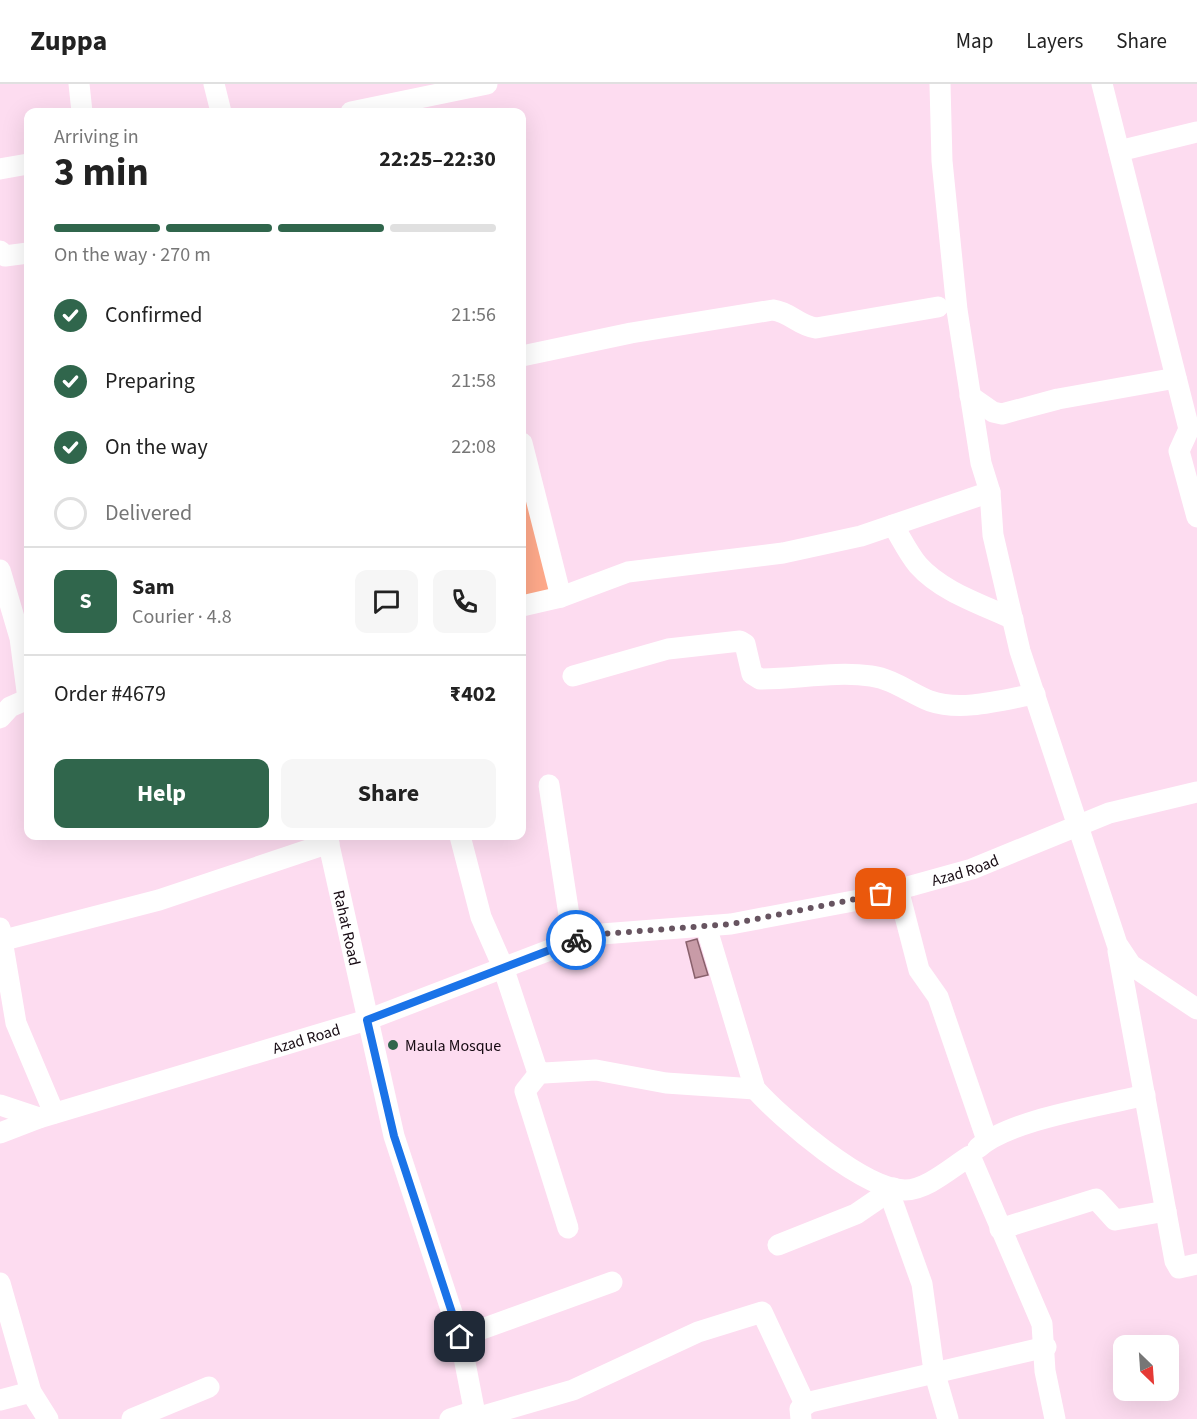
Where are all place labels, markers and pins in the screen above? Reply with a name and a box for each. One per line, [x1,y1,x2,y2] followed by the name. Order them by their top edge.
[855,868,906,919] pin
[405,1035,501,1057] place label: Maula Mosque
[386,1038,400,1052] marker: Maula Mosque
[434,1311,485,1362] pin

